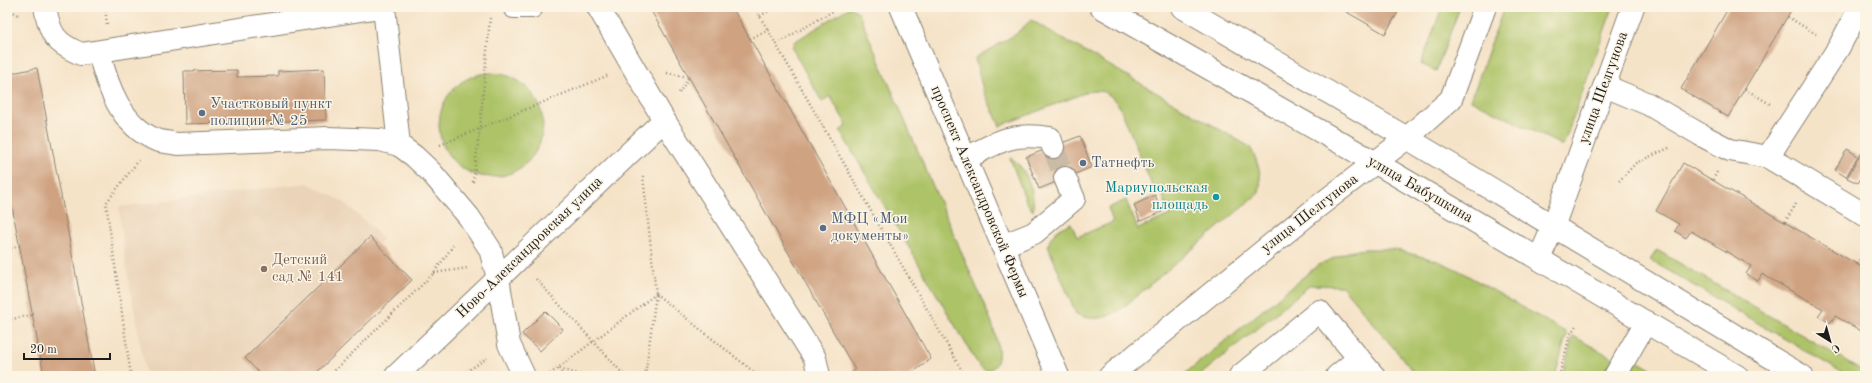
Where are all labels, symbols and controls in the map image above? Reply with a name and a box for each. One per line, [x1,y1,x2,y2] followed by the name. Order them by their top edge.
[1577,29,1631,146] street label: улица Шелгунова
[927,84,1031,300] street label: проспект Александровской Фермы
[210,97,332,129] place label: Участковый пункт полиции № 25
[197,108,207,118] marker: Участковый пункт полиции № 25
[1365,154,1476,226] street label: улица Бабушкина
[1091,156,1155,171] place label: Татнефть
[1078,158,1088,168] marker: Татнефть
[1259,171,1362,256] street label: улица Шелгунова
[454,174,606,322] street label: Ново-Александровская улица
[1105,181,1208,213] place label: Мариупольская площадь
[1211,192,1221,202] marker: Мариупольская площадь
[831,212,909,244] place label: МФЦ «Мои документы»
[818,223,828,233] marker: МФЦ «Мои документы»
[272,253,344,285] place label: Детский сад № 141
[259,264,269,274] marker: Детский сад № 141
[1810,321,1850,361] north arrow
[24,335,110,361] scale bar
[1829,341,1841,354] text: С
[30,344,57,356] text: 20 m

